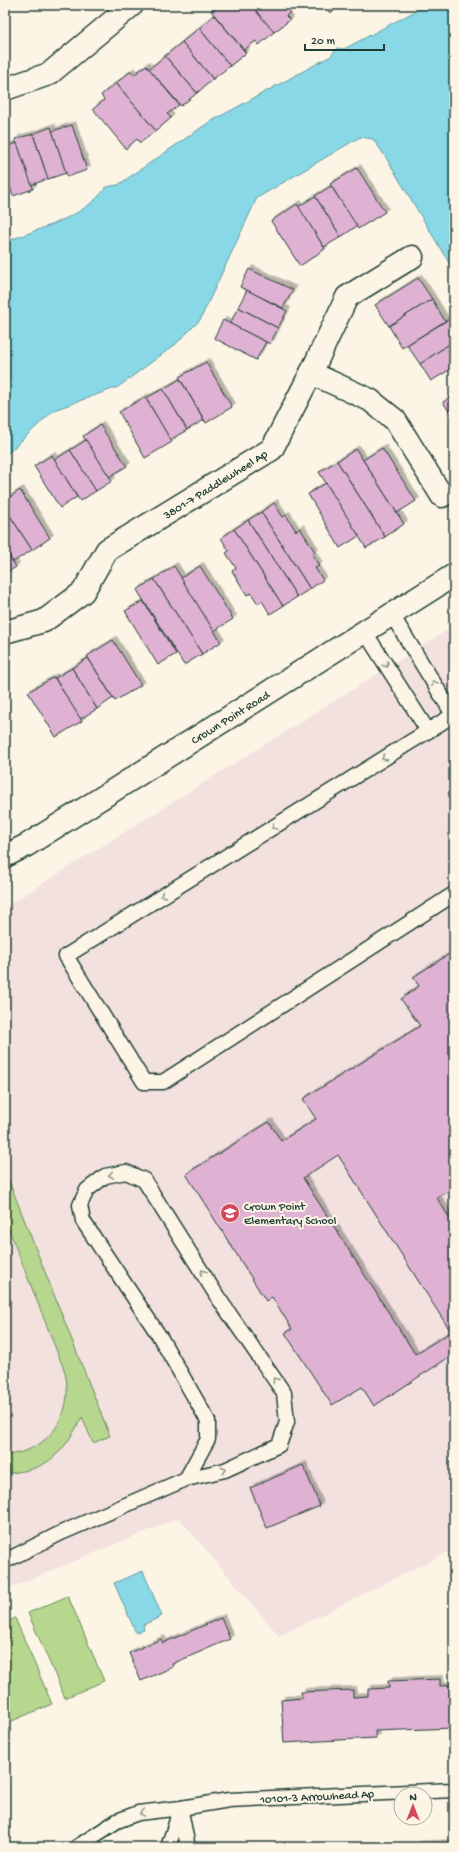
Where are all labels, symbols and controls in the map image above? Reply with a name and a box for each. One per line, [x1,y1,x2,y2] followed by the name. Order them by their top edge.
[305,26,384,52] scale bar
[311,35,336,49] text: 20 m
[161,448,271,524] street label: 3801-7 Paddlewheel Ap
[381,661,389,668] one-way arrow
[431,680,438,687] one-way arrow
[189,688,274,748] street label: Crown Point Road
[381,754,388,761] one-way arrow
[271,823,278,830] one-way arrow
[160,891,167,898] one-way arrow
[108,1170,114,1179] one-way arrow
[244,1201,337,1229] place label: Crown Point Elementary School
[219,1202,241,1224] school or university icon: Crown Point Elementary School
[200,1269,207,1276] one-way arrow
[272,1377,280,1384] one-way arrow
[220,1466,227,1475] one-way arrow
[393,1786,433,1826] north arrow
[259,1788,375,1808] street label: 10101-3 Arrowhead Ap
[409,1792,417,1804] text: N
[139,1808,145,1817] one-way arrow

